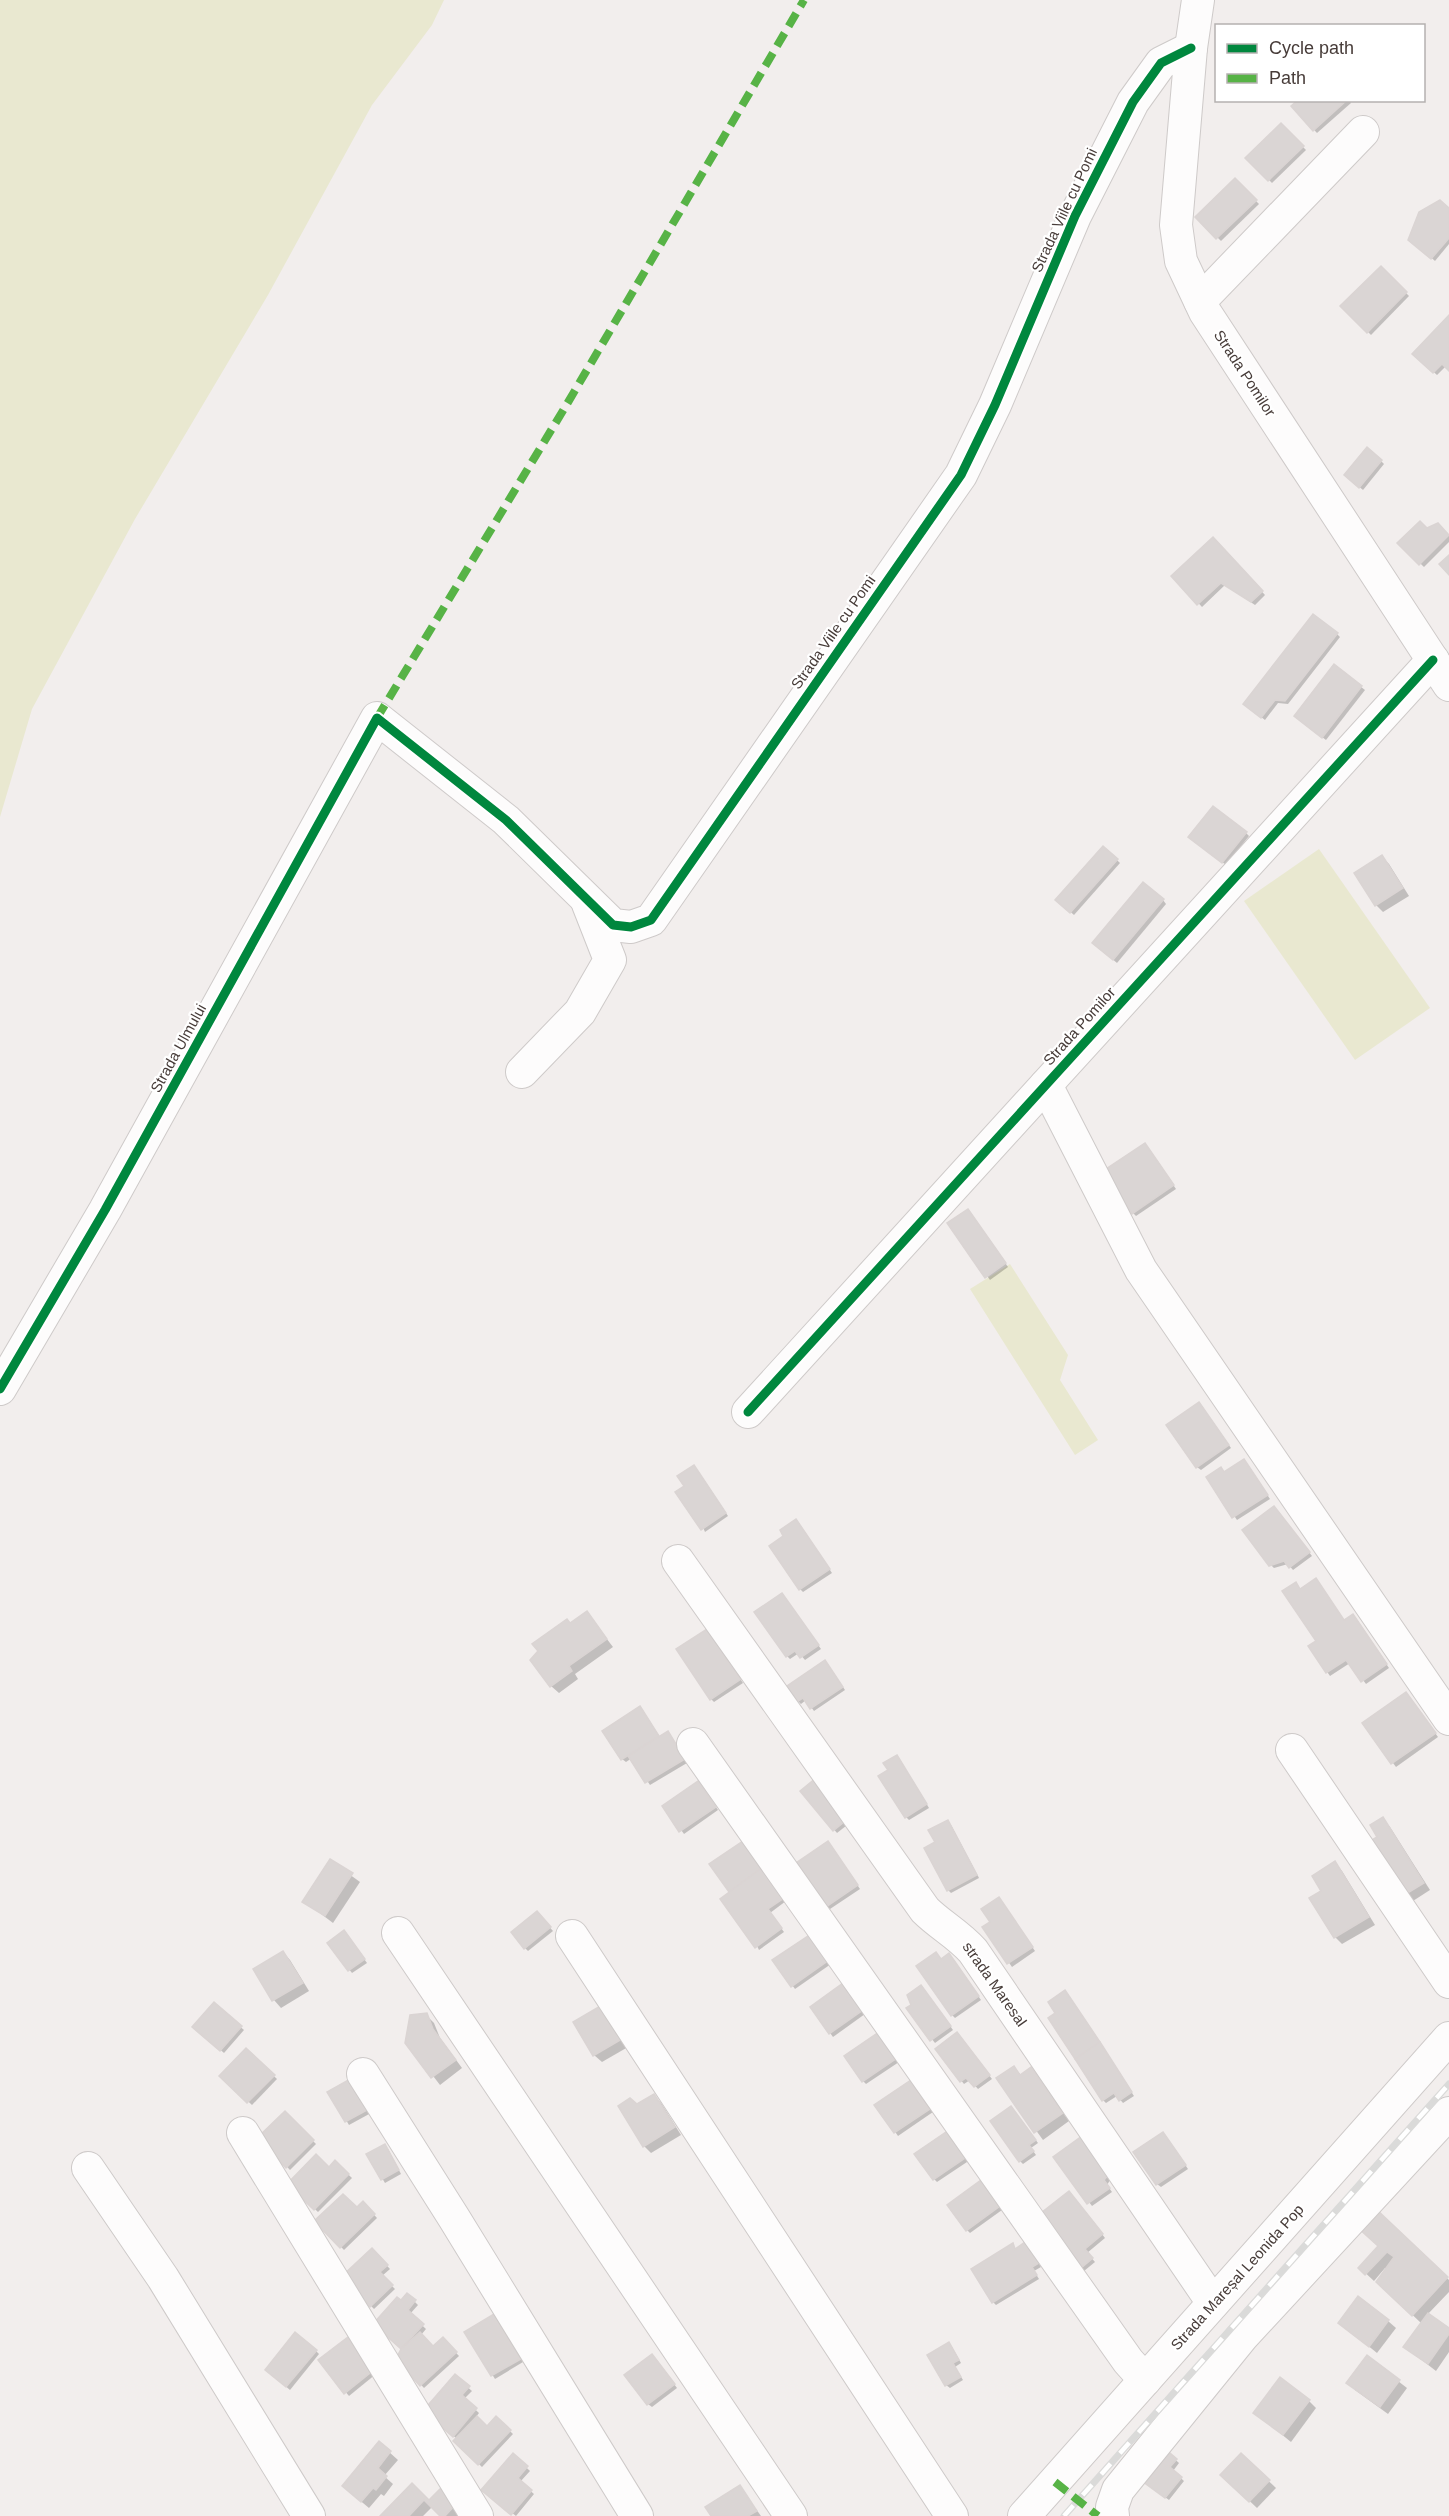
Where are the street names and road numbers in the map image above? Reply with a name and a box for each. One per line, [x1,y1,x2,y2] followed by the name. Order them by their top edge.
[1028,145,1100,275] street label: Strada Viile cu Pomi
[1211,327,1279,419] street label: Strada Pomilor
[787,572,879,692] street label: Strada Viile cu Pomi
[1039,983,1119,1069] street label: Strada Pomilor
[147,1001,209,1095] street label: Strada Ulmului
[960,1938,1030,2030] street label: strada Maresal
[1167,2201,1307,2353] street label: Strada Mareșal Leonida Pop

